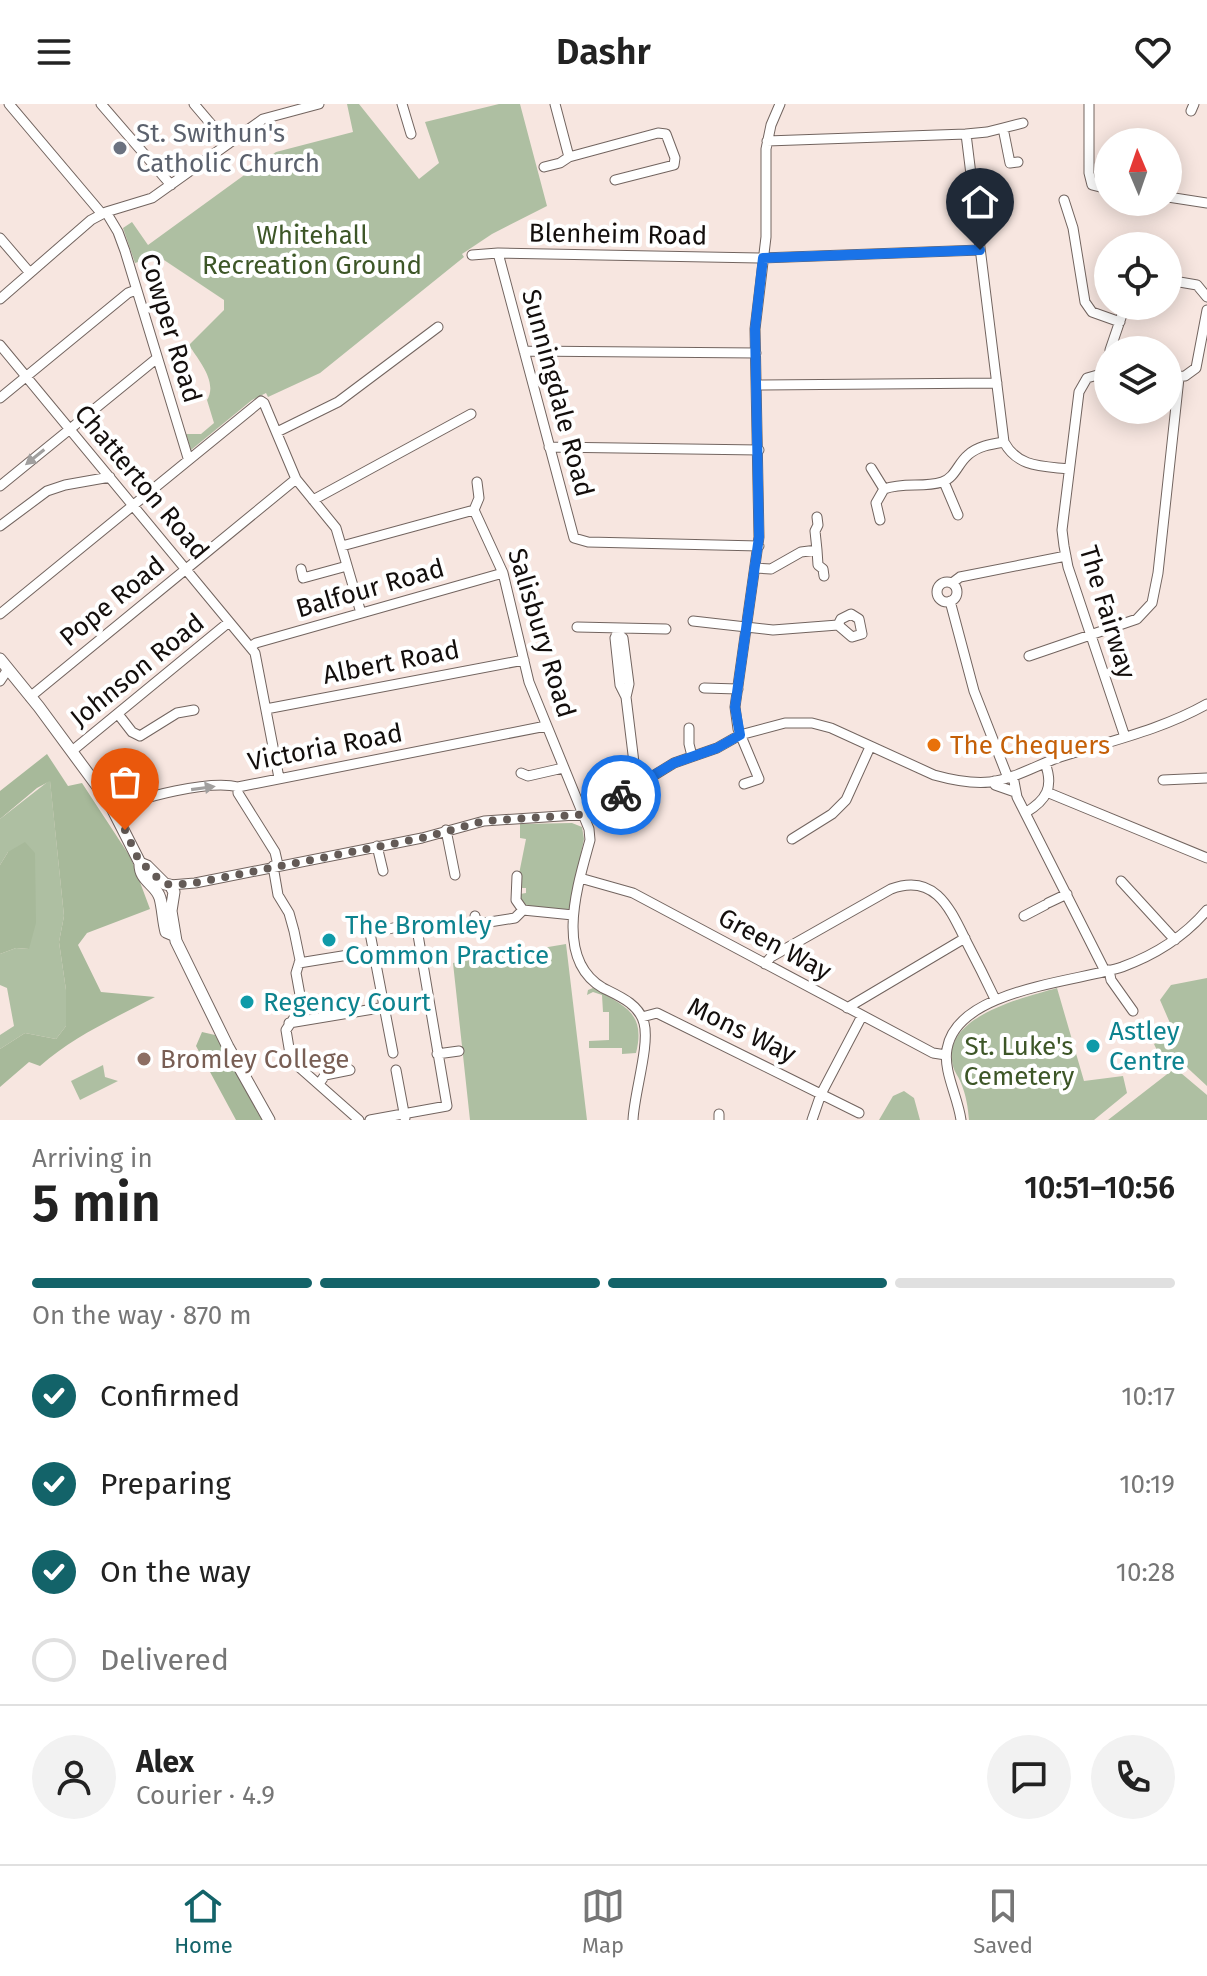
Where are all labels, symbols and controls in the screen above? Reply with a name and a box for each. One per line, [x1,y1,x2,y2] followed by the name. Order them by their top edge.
[32,30,76,74] icon: menu
[556,30,651,74] text: Dashr
[1131,30,1175,74] icon: heart
[136,118,320,179] place label: St. Swithun's Catholic Church
[1094,128,1182,216] north arrow
[1094,128,1182,424] map controls
[111,139,129,157] marker: St. Swithun's Catholic Church
[946,168,1014,250] pin
[958,180,1002,224] icon: home
[528,217,708,252] street label: Blenheim Road
[202,220,422,281] park label: Whitehall Recreation Ground
[1094,232,1182,320] button: locate
[133,250,208,406] street label: Cowper Road
[515,286,600,500] street label: Sunningdale Road
[1094,336,1182,424] button: layers
[68,399,215,566] street label: Chatterton Road
[25,449,45,465] one-way arrow
[1073,542,1142,683] street label: The Fairway
[501,545,582,722] street label: Salisbury Road
[54,550,171,653] street label: Pope Road
[292,552,448,624] street label: Balfour Road
[64,607,210,734] street label: Johnson Road
[320,634,462,691] street label: Albert Road
[245,717,405,778] street label: Victoria Road
[950,730,1110,761] place label: The Chequers
[925,736,943,754] marker: The Chequers
[91,748,159,830] pin
[581,755,661,835] courier
[103,760,147,804] icon: bag
[599,773,643,817] icon: bike
[190,782,215,795] one-way arrow
[713,902,837,987] street label: Green Way
[345,910,549,971] place label: The Bromley Common Practice
[320,931,338,949] marker: The Bromley Common Practice
[263,987,432,1018] place label: Regency Court
[682,991,801,1070] street label: Mons Way
[238,993,256,1011] marker: Regency Court
[1109,1016,1185,1077] place label: Astley Centre
[964,1031,1075,1092] park label: St. Luke's Cemetery
[1084,1037,1102,1055] marker: Astley Centre
[160,1044,350,1075] place label: Bromley College
[135,1050,153,1068] marker: Bromley College
[32,1143,153,1174] text: Arriving in
[1024,1170,1175,1206] text: 10:51–10:56
[32,1172,161,1235] text: 5 min
[32,1300,252,1331] text: On the way · 870 m
[32,1374,76,1418] icon: check
[100,1378,240,1414] text: Confirmed
[1121,1381,1175,1412] text: 10:17
[32,1462,76,1506] icon: check
[100,1466,231,1502] text: Preparing
[1119,1469,1175,1500] text: 10:19
[32,1550,76,1594] icon: check
[100,1554,251,1590] text: On the way
[1116,1557,1175,1588] text: 10:28
[100,1642,229,1678] text: Delivered
[32,1735,116,1819] button: person
[987,1735,1071,1819] button: chat
[1091,1735,1175,1819] button: phone
[136,1744,194,1780] text: Alex
[136,1780,275,1811] text: Courier · 4.9
[174,1884,233,1959] tab: Home
[581,1884,625,1959] tab: Map
[973,1884,1033,1959] tab: Saved

